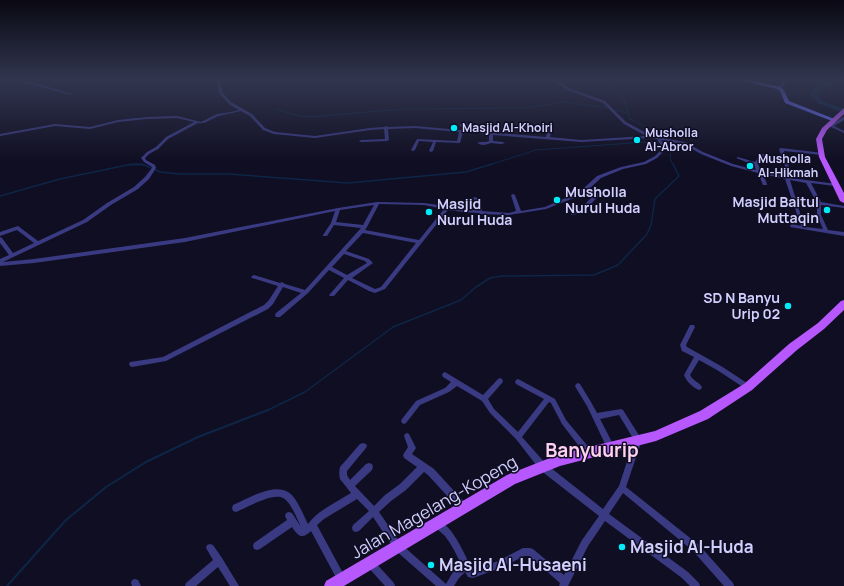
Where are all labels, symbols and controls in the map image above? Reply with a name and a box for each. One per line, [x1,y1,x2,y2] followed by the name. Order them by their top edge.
[462,119,553,136] place label: Masjid Al-Khoiri
[449,123,459,133] marker: Masjid Al-Khoiri
[645,124,698,155] place label: Musholla Al-Abror
[632,135,642,145] marker: Musholla Al-Abror
[758,150,818,181] place label: Musholla Al-Hikmah
[745,161,755,171] marker: Musholla Al-Hikmah
[565,182,640,217] place label: Musholla Nurul Huda
[732,192,819,227] place label: Masjid Baitul Muttaqin
[437,194,512,229] place label: Masjid Nurul Huda
[552,195,562,205] marker: Musholla Nurul Huda
[822,205,832,215] marker: Masjid Baitul Muttaqin
[424,207,434,217] marker: Masjid Nurul Huda
[703,288,780,323] place label: SD N Banyu Urip 02
[783,301,793,311] marker: SD N Banyu Urip 02
[545,437,639,463] district label: Banyuurip
[347,450,521,564] street label: Jalan Magelang-Kopeng
[630,535,754,558] place label: Masjid Al-Huda
[617,542,627,552] marker: Masjid Al-Huda
[439,553,587,576] place label: Masjid Al-Husaeni
[426,560,436,570] marker: Masjid Al-Husaeni

